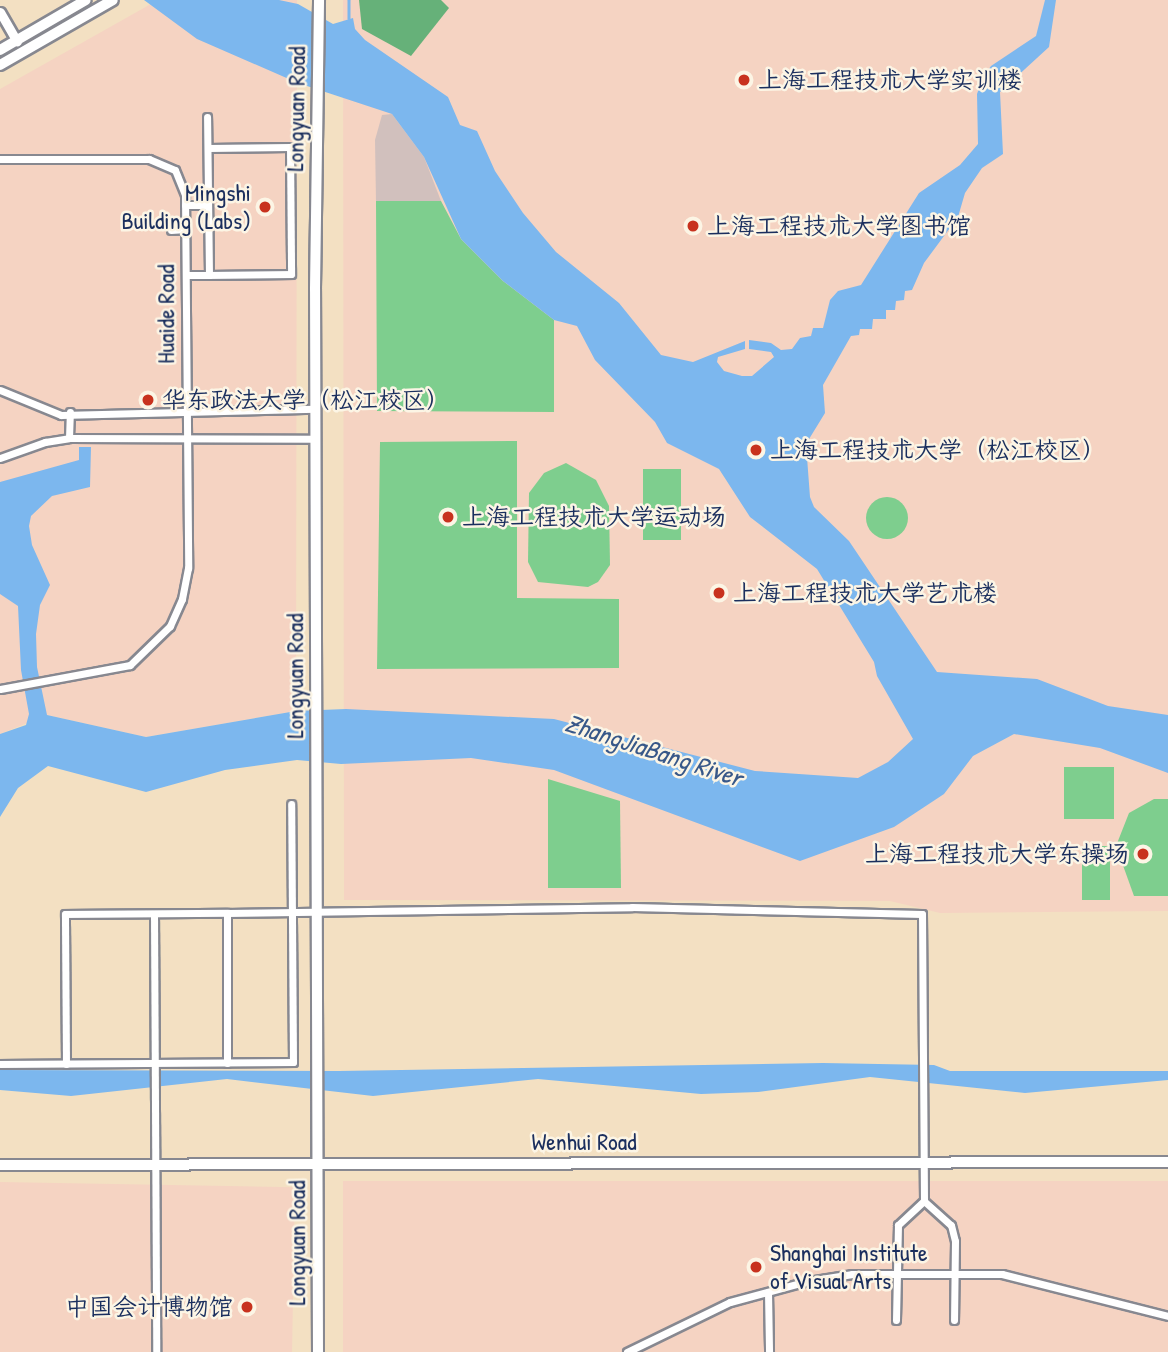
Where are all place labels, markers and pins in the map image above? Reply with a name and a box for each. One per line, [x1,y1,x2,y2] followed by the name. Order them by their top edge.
[758,66,1022,94] place label: 上海工程技术大学实训楼
[736,72,752,88] marker: 上海工程技术大学实训楼
[121,179,251,235] place label: Mingshi Building (Labs)
[257,199,273,215] marker: Mingshi Building (Labs)
[707,212,971,240] place label: 上海工程技术大学图书馆
[685,218,701,234] marker: 上海工程技术大学图书馆
[162,386,450,414] place label: 华东政法大学（松江校区）
[140,392,156,408] marker: 华东政法大学（松江校区）
[770,436,1106,464] place label: 上海工程技术大学（松江校区）
[748,442,764,458] marker: 上海工程技术大学（松江校区）
[462,503,726,531] place label: 上海工程技术大学运动场
[440,509,456,525] marker: 上海工程技术大学运动场
[733,579,997,607] place label: 上海工程技术大学艺术楼
[711,585,727,601] marker: 上海工程技术大学艺术楼
[865,840,1129,868] place label: 上海工程技术大学东操场
[1135,846,1151,862] marker: 上海工程技术大学东操场
[770,1239,927,1295] place label: Shanghai Institute of Visual Arts
[748,1259,764,1275] marker: Shanghai Institute of Visual Arts
[65,1293,233,1321] place label: 中国会计博物馆
[239,1299,255,1315] marker: 中国会计博物馆

